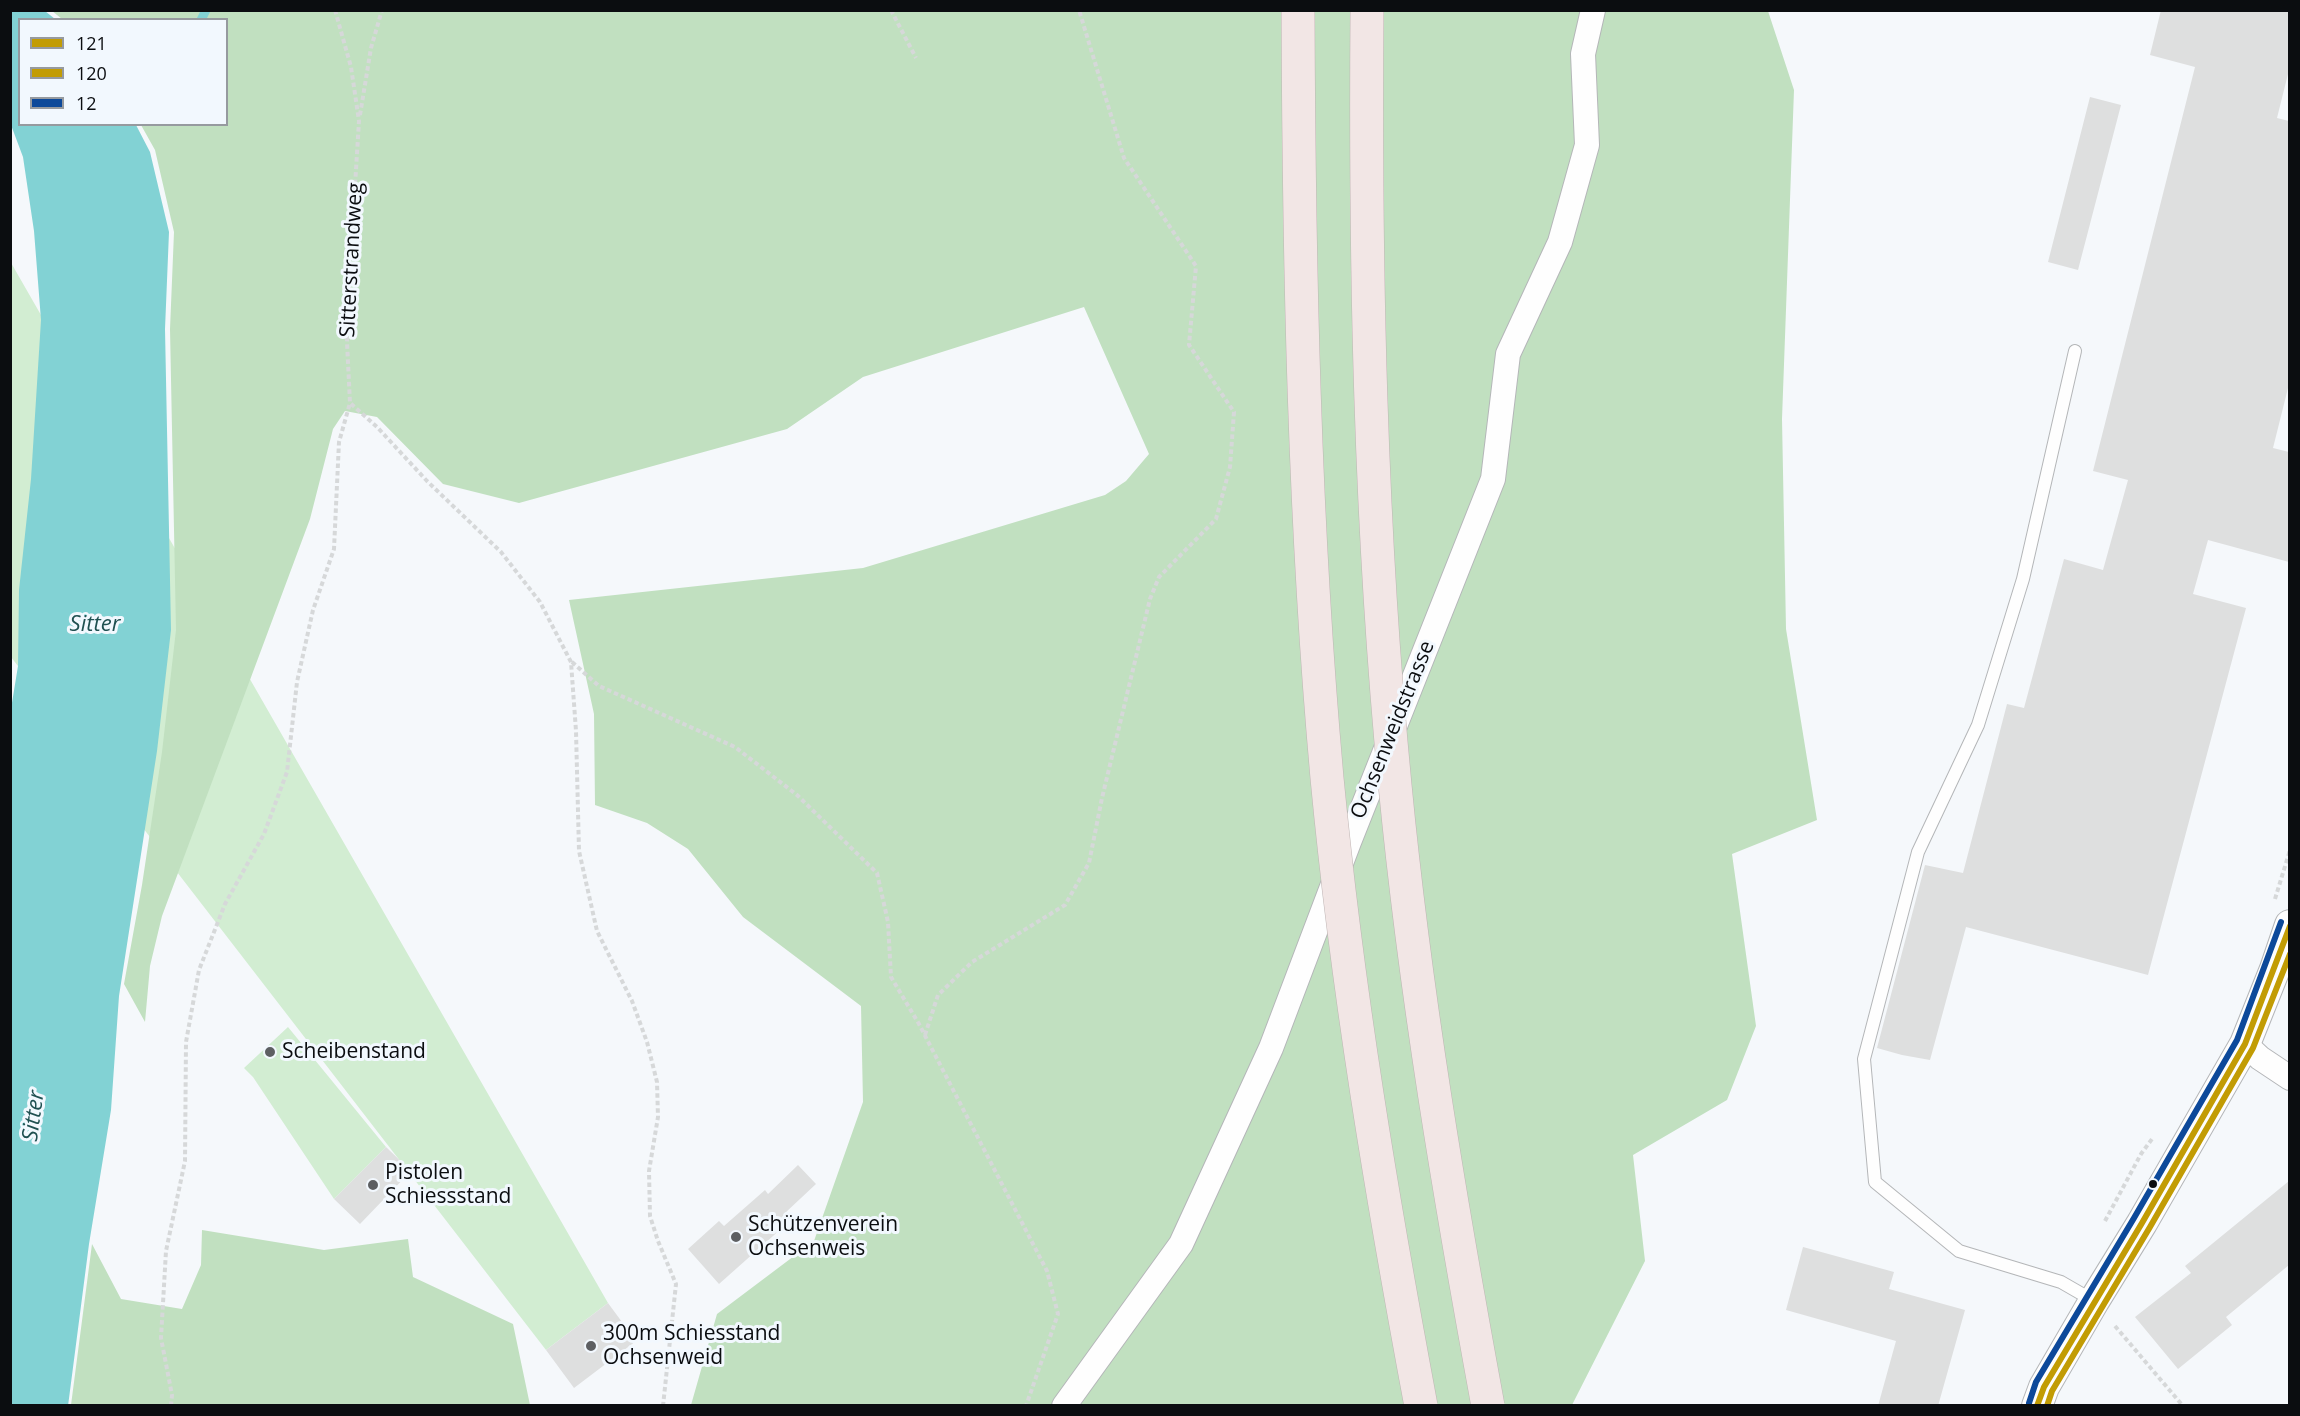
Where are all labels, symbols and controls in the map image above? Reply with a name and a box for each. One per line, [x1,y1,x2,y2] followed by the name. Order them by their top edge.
[18,18,228,126] legend
[76,31,107,55] text: 121
[76,61,107,85] text: 120
[76,91,97,115] text: 12
[335,182,369,338] street label: Sitterstrandweg
[70,612,120,638] water label: Sitter
[1346,637,1440,823] street label: Ochsenweidstrasse
[282,1039,426,1065] place label: Scheibenstand
[263,1045,277,1059] marker: Scheibenstand
[17,1089,51,1143] water label: Sitter
[385,1160,511,1210] place label: Pistolen Schiessstand
[366,1178,380,1192] marker: Pistolen Schiessstand
[2147,1178,2159,1190] unlabelled marker
[748,1212,898,1262] place label: Schützenverein Ochsenweis
[729,1230,743,1244] marker: Schützenverein Ochsenweis
[603,1321,780,1371] place label: 300m Schiesstand Ochsenweid
[584,1339,598,1353] marker: 300m Schiesstand Ochsenweid

